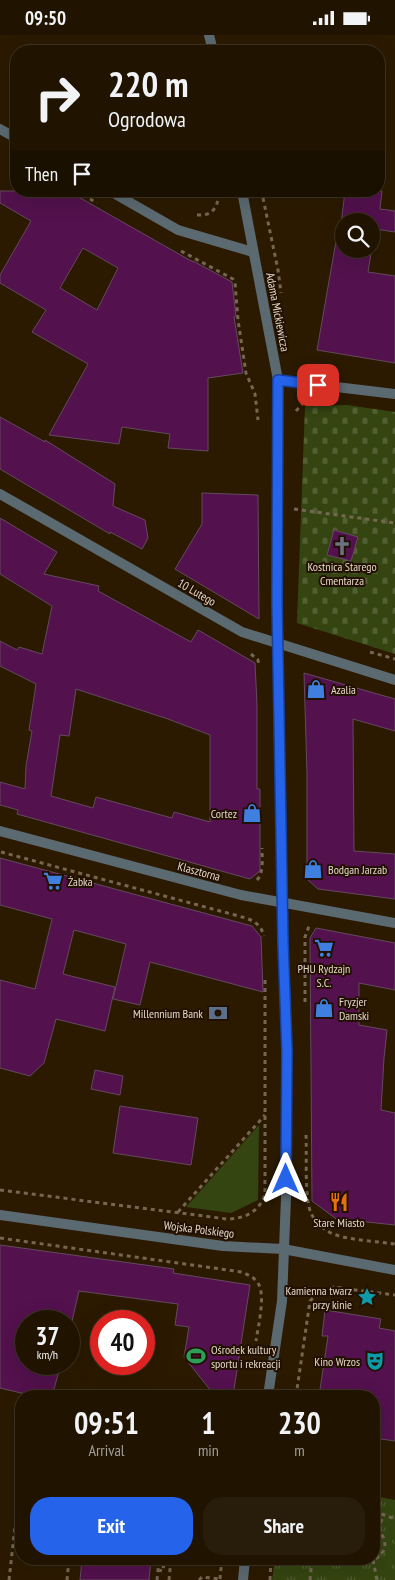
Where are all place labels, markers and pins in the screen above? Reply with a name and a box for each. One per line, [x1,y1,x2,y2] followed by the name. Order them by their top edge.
[297,364,339,406] pin
[331,535,353,557] church icon: Kostnica Starego Cmentarza
[307,559,377,588] place label: Kostnica Starego Cmentarza
[305,678,327,700] shop icon: Azalia
[331,682,356,697] place label: Azalia
[241,802,263,824] shop icon: Cortez
[211,806,237,821] place label: Cortez
[302,858,324,880] shop icon: Bodgan Jarzab
[328,862,387,877] place label: Bodgan Jarzab
[42,870,64,892] supermarket icon: Żabka
[68,874,93,889] place label: Żabka
[313,937,335,959] supermarket icon: PHU Rydzajn S.C.
[298,961,350,990] place label: PHU Rydzajn S.C.
[339,994,369,1023] place label: Fryzjer Damski
[313,997,335,1019] shop icon: Fryzjer Damski
[207,1002,229,1024] bank icon: Millennium Bank
[133,1006,203,1021] place label: Millennium Bank
[328,1191,350,1213] restaurant icon: Stare Miasto
[313,1215,365,1230] place label: Stare Miasto
[285,1283,352,1312] place label: Kamienna twarz przy kinie
[356,1286,378,1308] place icon: Kamienna twarz przy kinie
[211,1342,281,1371] place label: Ośrodek kultury sportu i rekreacji
[185,1345,207,1367] sports icon: Ośrodek kultury sportu i rekreacji
[364,1350,386,1372] theatre icon: Kino Wrzos
[314,1354,360,1369] place label: Kino Wrzos

